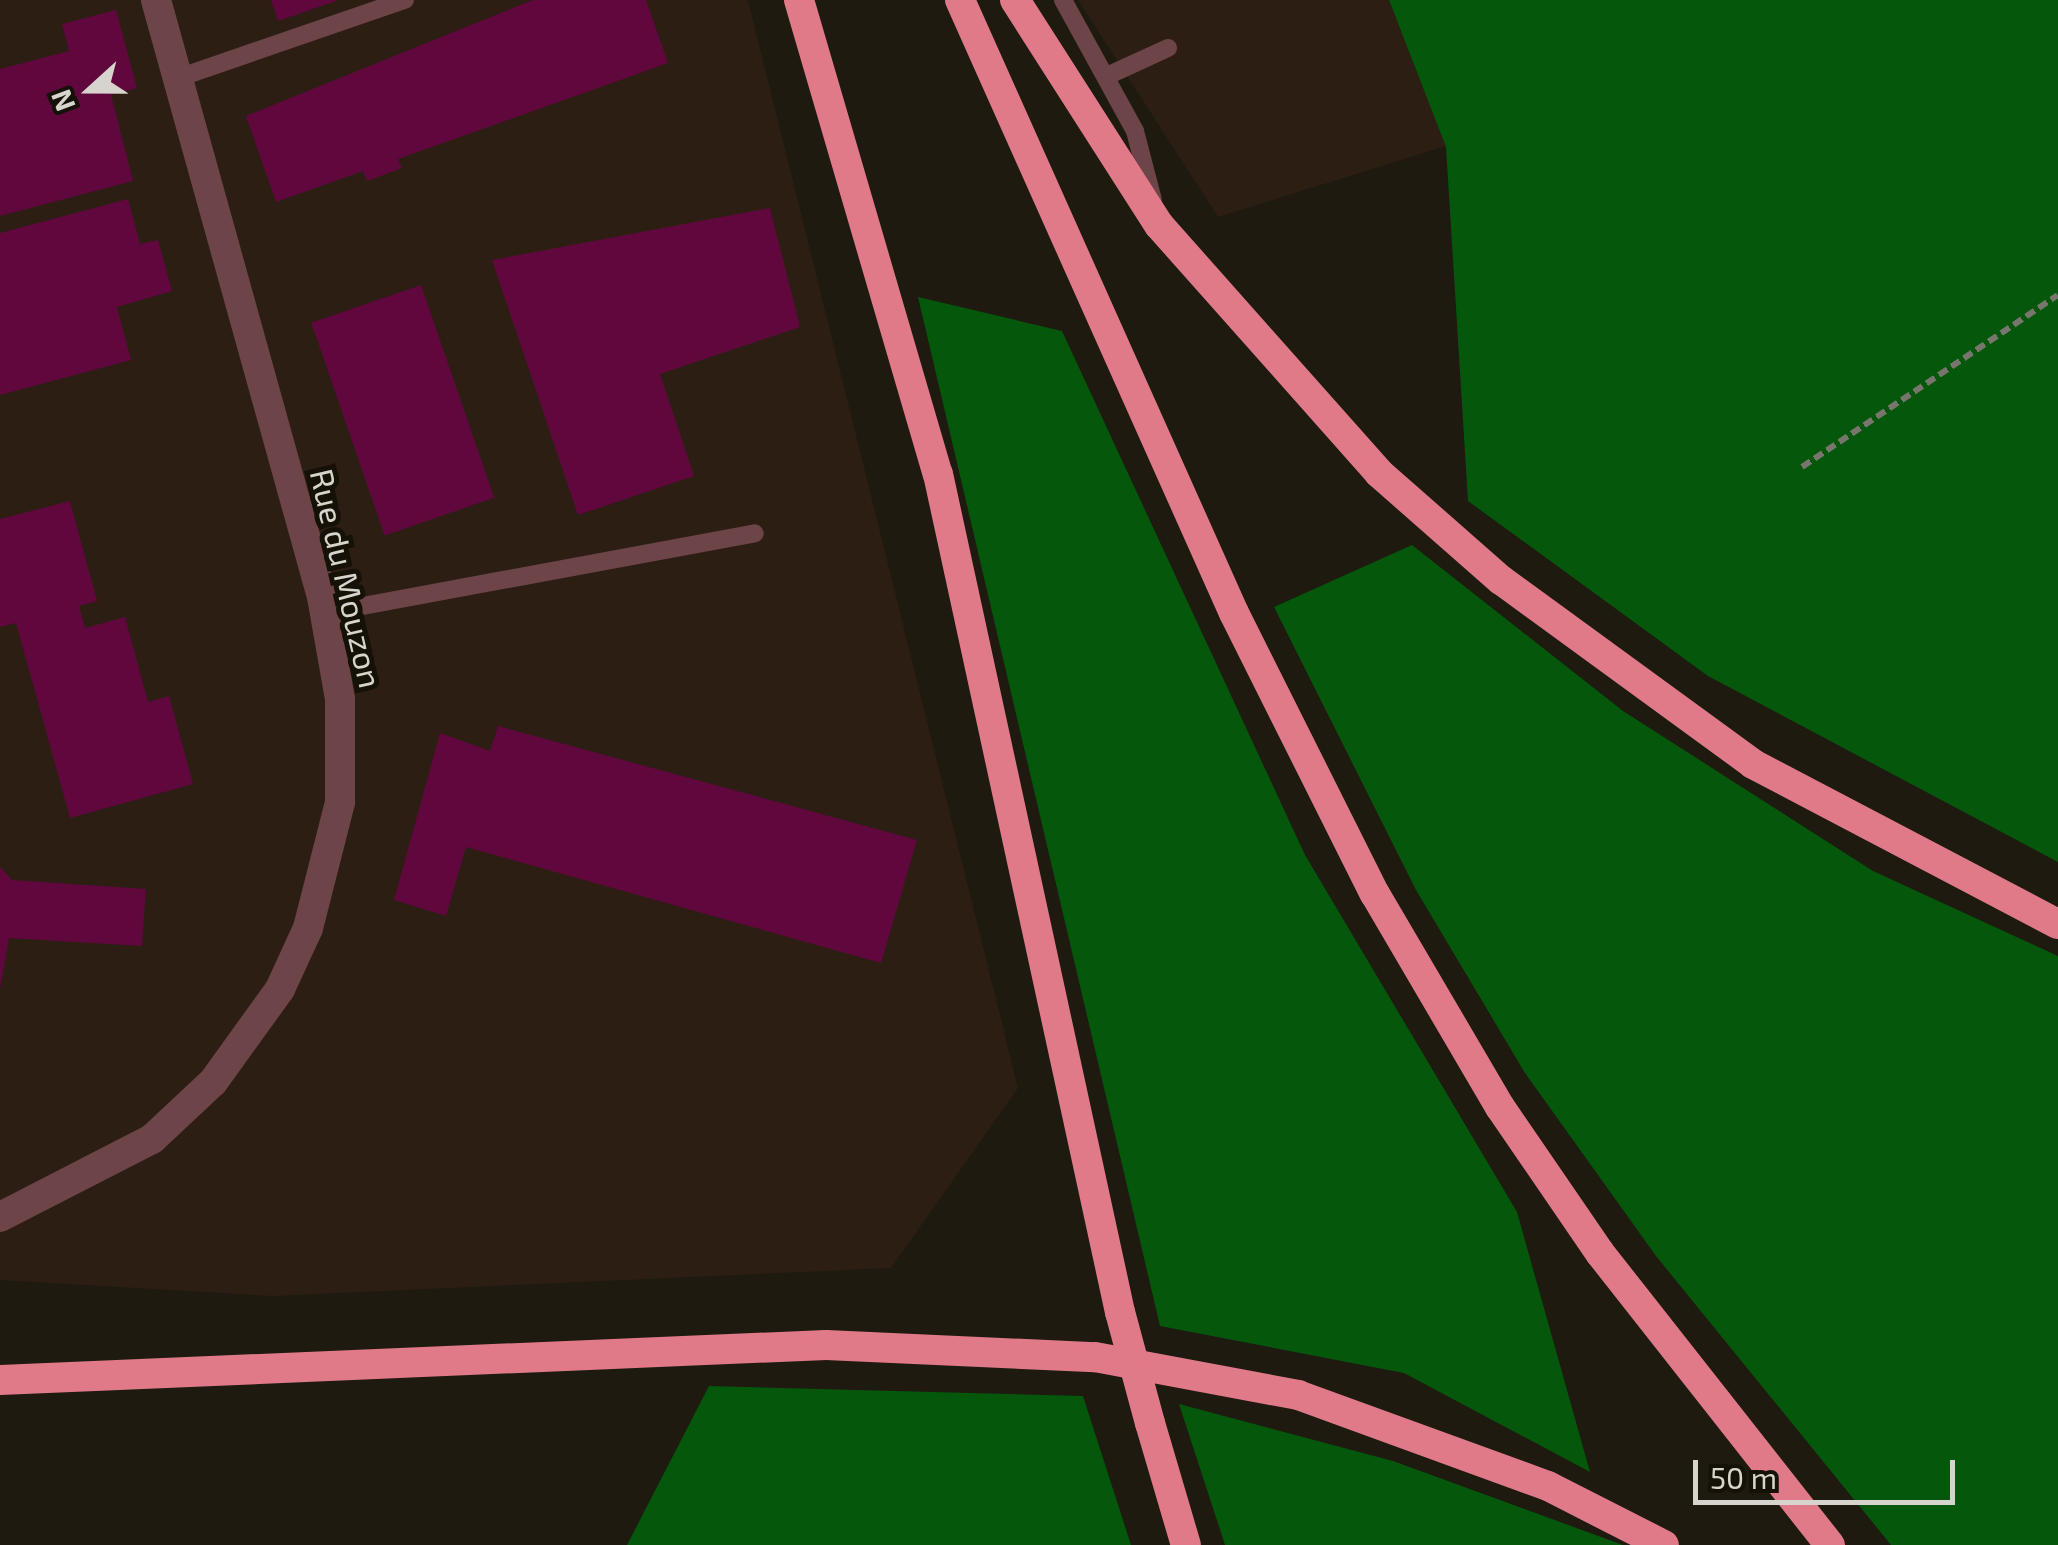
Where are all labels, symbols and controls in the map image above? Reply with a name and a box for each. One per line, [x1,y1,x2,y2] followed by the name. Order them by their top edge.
[40,40,140,140] north arrow
[42,85,81,116] text: N
[303,465,391,691] street label: Rue du Mouzon
[1698,1440,1960,1502] scale bar
[1710,1459,1777,1495] text: 50 m

